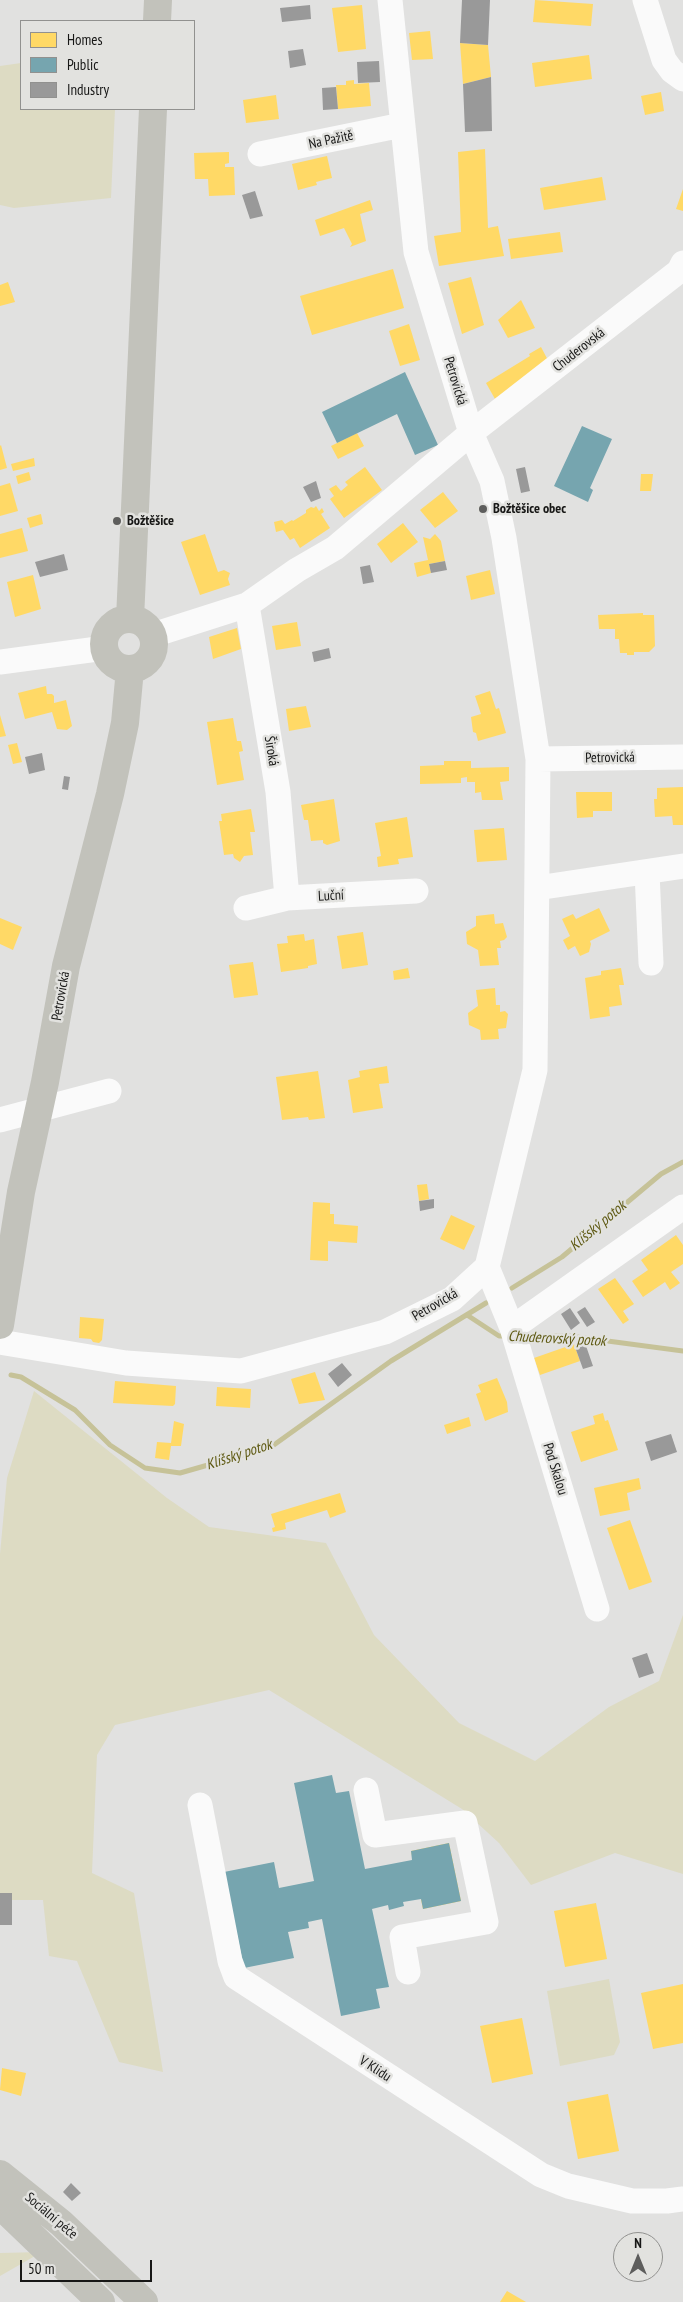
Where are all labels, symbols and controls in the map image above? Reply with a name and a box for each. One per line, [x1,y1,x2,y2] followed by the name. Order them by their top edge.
[20,20,195,110] legend
[67,30,103,49] text: Homes
[67,55,98,74] text: Public
[67,80,109,99] text: Industry
[307,127,355,153] street label: Na Pažitě
[550,324,608,376] street label: Chuderovská
[440,355,470,407] street label: Petrovická
[493,501,566,517] place label: Božtěšice obec
[477,503,489,515] marker: Božtěšice obec
[127,513,174,529] place label: Božtěšice
[111,515,123,527] marker: Božtěšice
[260,735,282,767] street label: Široká
[585,749,635,767] street label: Petrovická
[318,887,344,905] street label: Luční
[48,970,74,1022] street label: Petrovická
[566,1197,630,1255] water label: Klíšský potok
[409,1285,461,1325] street label: Petrovická
[508,1327,606,1351] water label: Chuderovský potok
[204,1436,274,1474] water label: Klíšský potok
[539,1441,571,1497] street label: Pod Skalou
[356,2052,394,2086] street label: V Klidu
[21,2189,81,2243] street label: Sociální péče
[613,2232,663,2282] north arrow
[634,2234,642,2252] text: N
[22,2250,155,2282] scale bar
[28,2259,54,2278] text: 50 m

